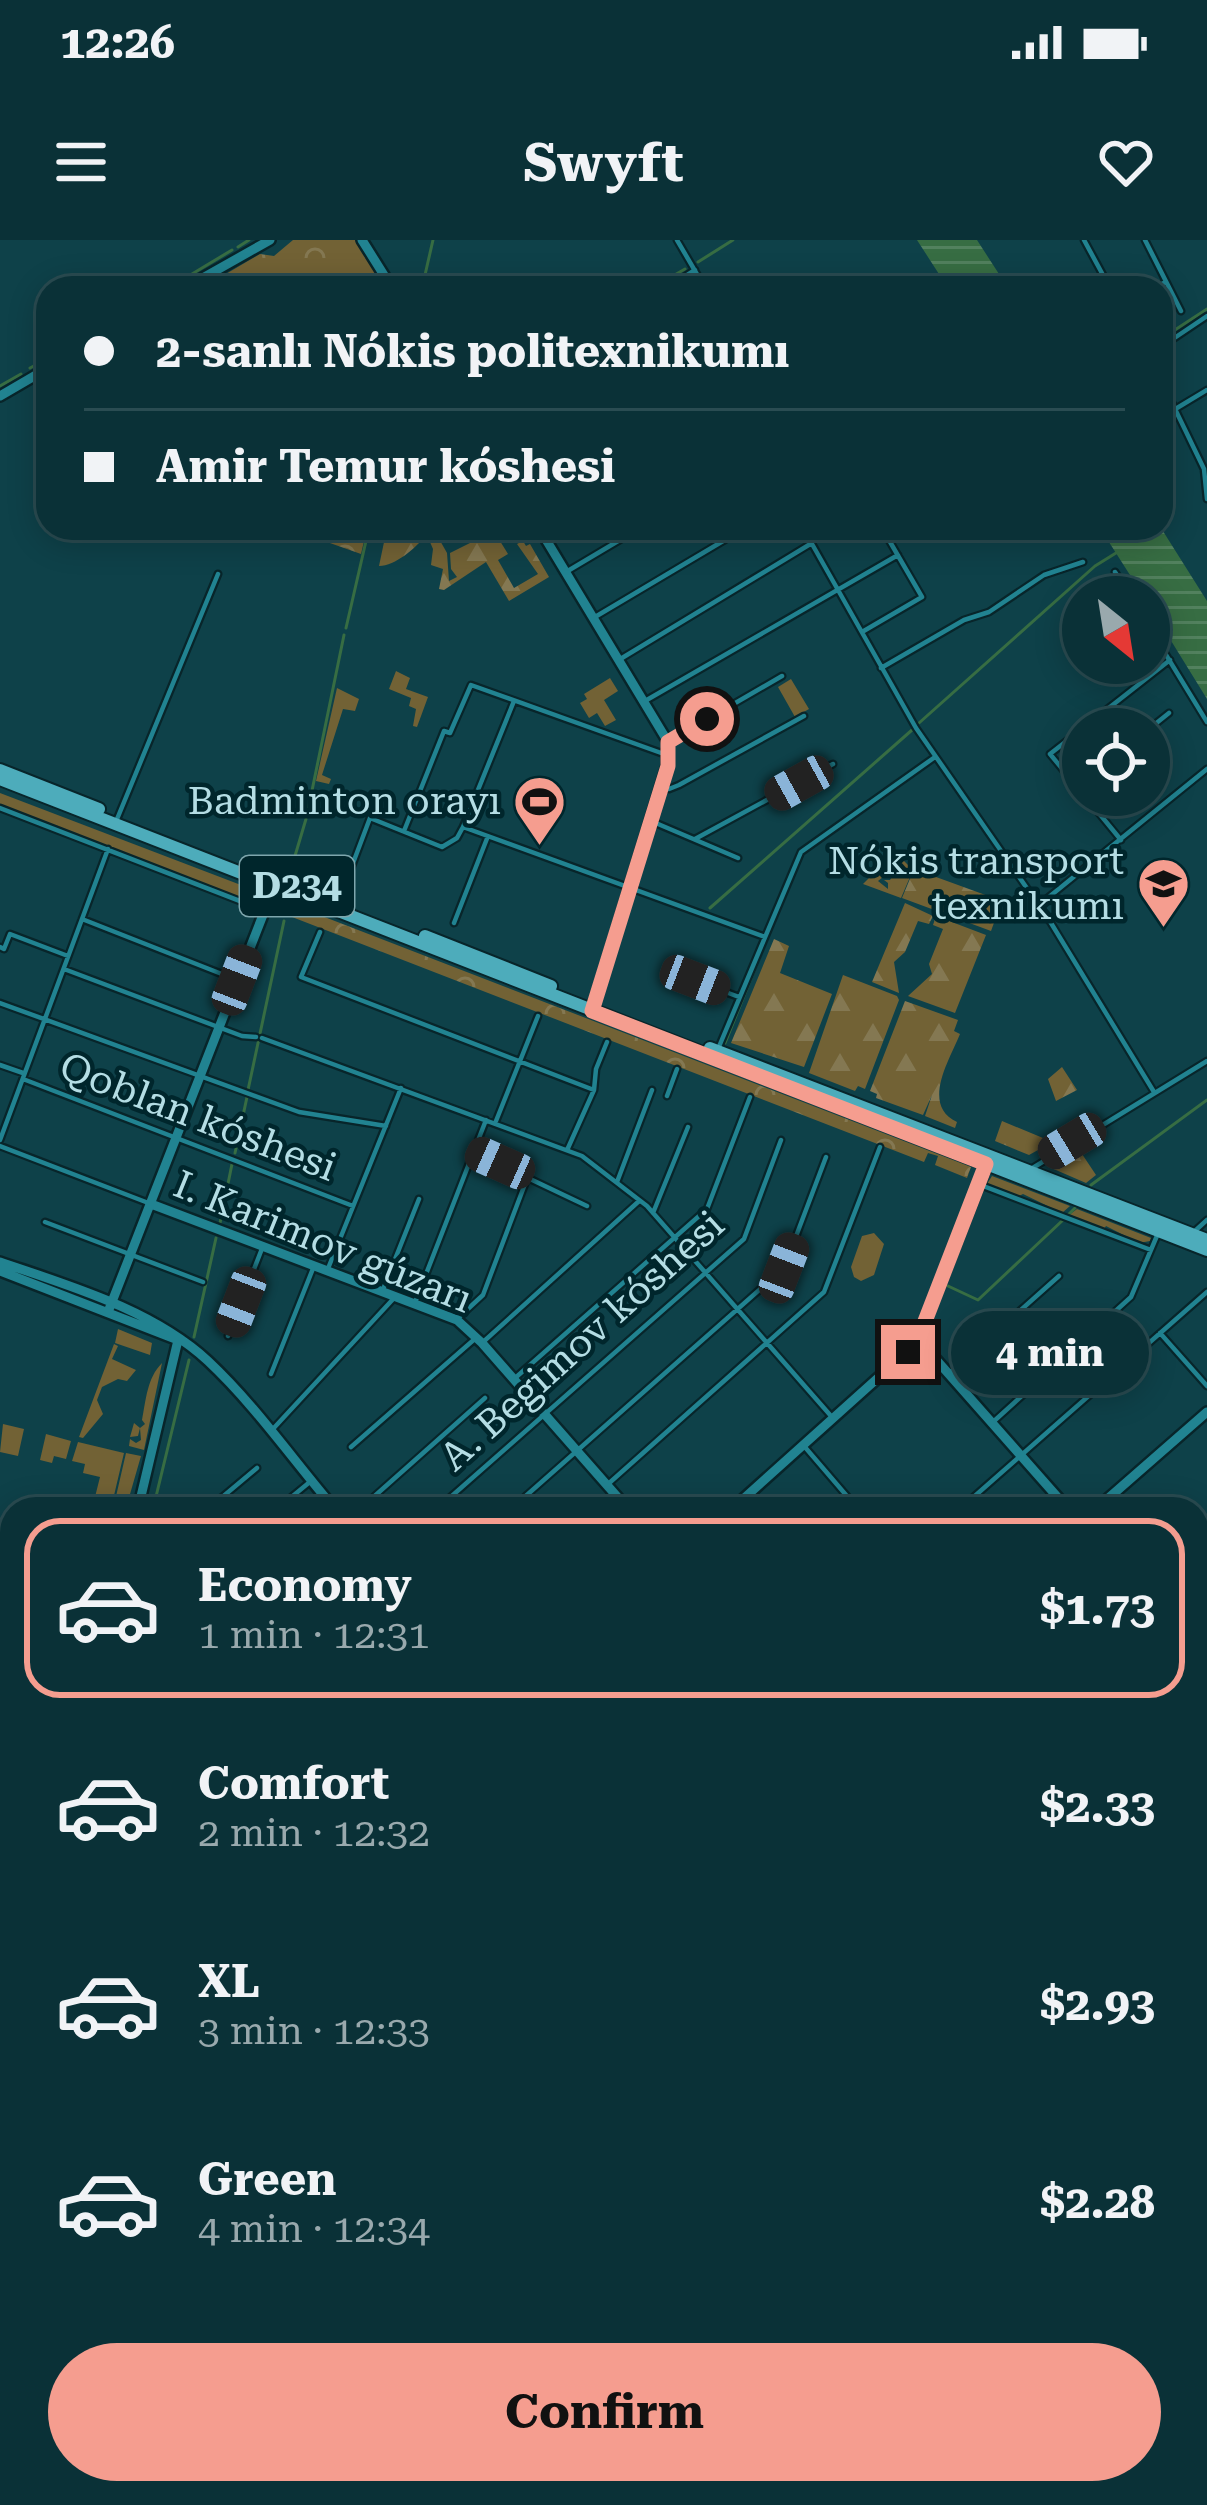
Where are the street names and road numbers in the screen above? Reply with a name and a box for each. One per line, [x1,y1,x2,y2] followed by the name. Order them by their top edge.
[240,856,354,916] road number: D234
[53,1043,343,1191] street label: Qoblan kóshesi
[167,1161,479,1323] street label: I. Karimov gúzarı
[431,1202,733,1480] street label: A. Begimov kóshesi

